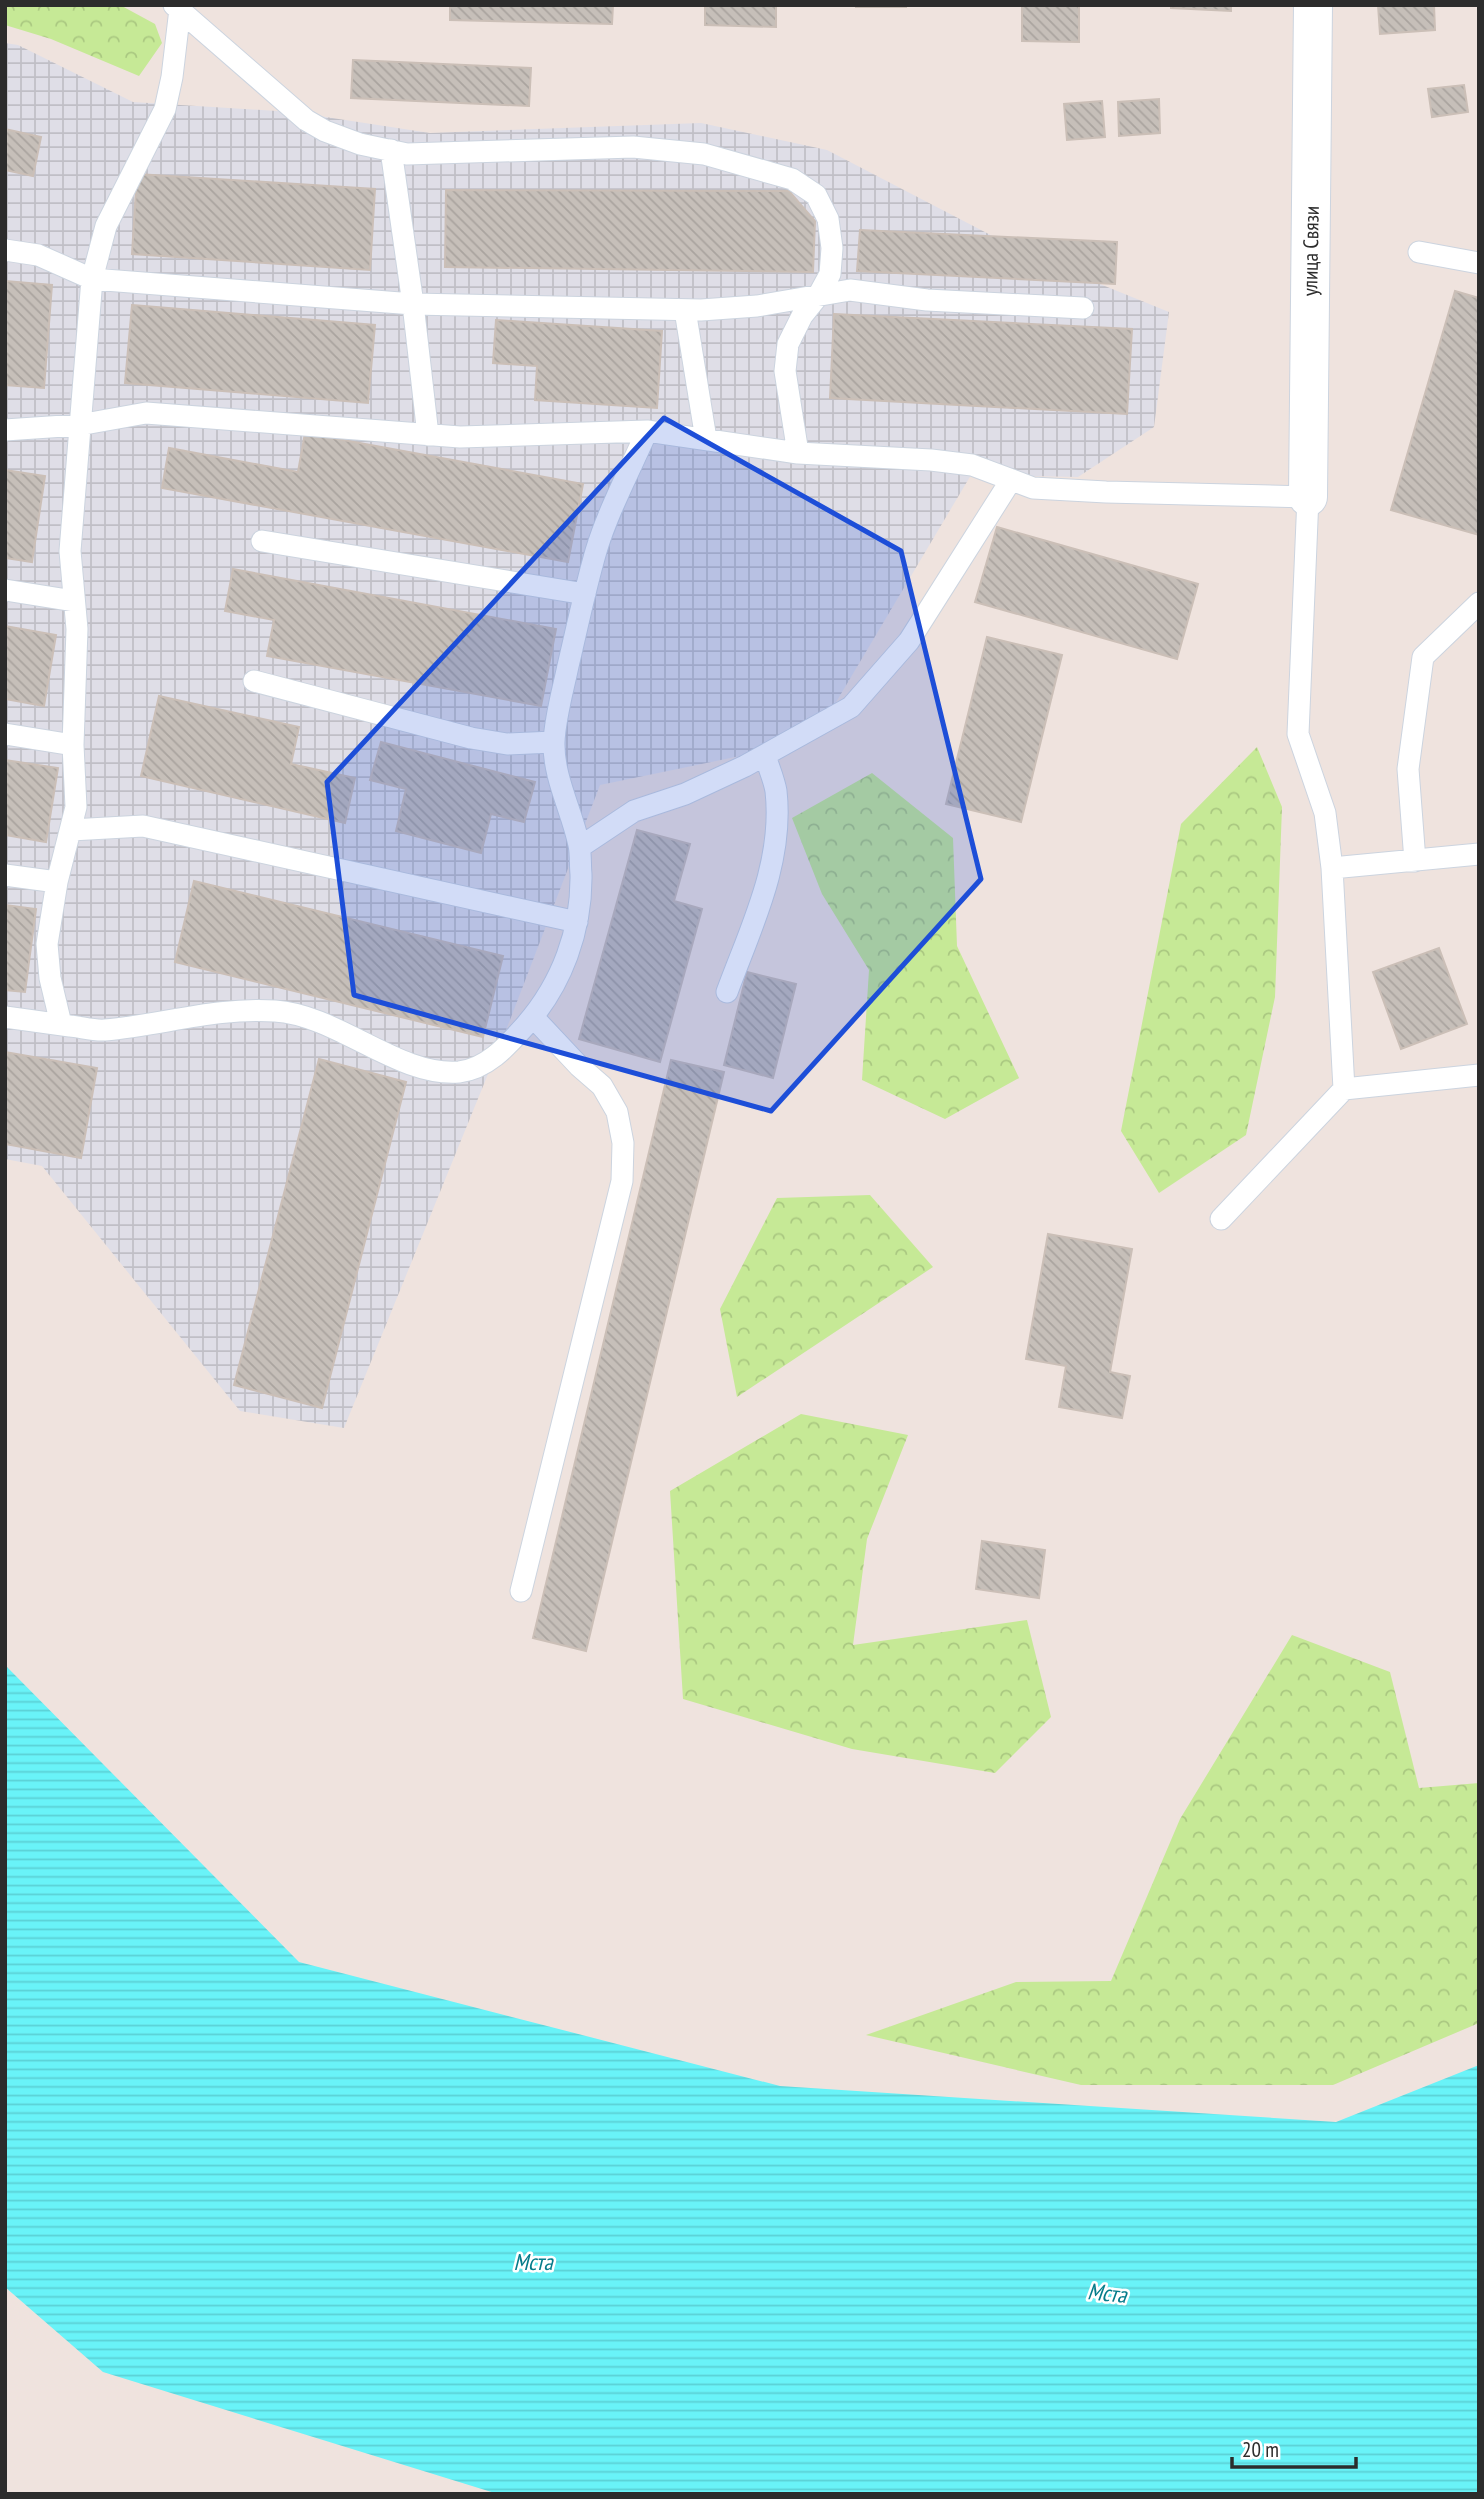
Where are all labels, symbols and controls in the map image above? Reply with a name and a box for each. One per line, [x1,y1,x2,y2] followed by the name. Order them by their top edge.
[1296,206,1325,296] street label: улица Связи
[513,2247,554,2276] water label: Мста
[1086,2276,1130,2309] water label: Мста
[1232,2426,1356,2470] scale bar
[1242,2436,1279,2463] text: 20 m

